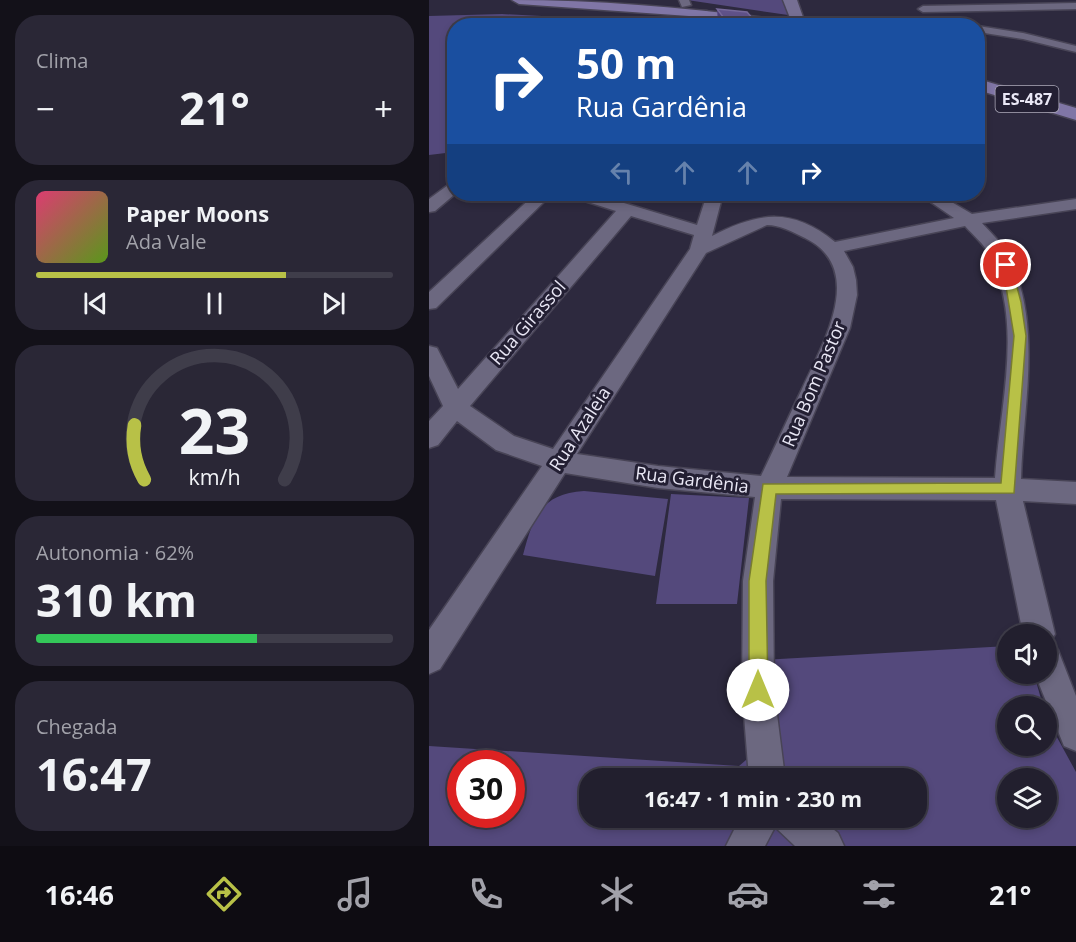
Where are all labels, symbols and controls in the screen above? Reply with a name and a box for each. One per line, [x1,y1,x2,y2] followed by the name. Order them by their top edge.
[576,34,676,91] text: 50 m
[477,42,555,120] icon: right
[36,47,88,74] text: Clima
[179,77,250,138] text: 21°
[36,86,55,131] text: −
[374,86,393,131] text: +
[995,86,1059,112] road number: ES-487
[576,88,747,125] text: Rua Gardênia
[605,156,638,189] icon: left
[668,156,701,189] icon: ahead
[731,156,764,189] icon: ahead
[794,156,827,189] icon: right
[126,198,269,228] text: Paper Moons
[126,228,207,255] text: Ada Vale
[980,239,1031,290] pin
[989,248,1022,281] icon: arrive
[484,275,571,370] street label: Rua Girassol
[79,287,112,320] icon: previous
[198,287,231,320] icon: pause
[317,287,350,320] icon: next
[776,316,851,450] street label: Rua Bom Pastor
[543,382,615,475] street label: Rua Azaleia
[179,387,250,472] text: 23
[634,460,750,498] street label: Rua Gardênia
[188,462,241,491] text: km/h
[36,539,194,566] text: Autonomia · 62%
[36,569,197,630] text: 310 km
[997,624,1057,828] map controls
[997,624,1057,684] button: sound
[726,658,790,722] position arrow
[997,696,1057,756] button: search
[36,713,117,740] text: Chegada
[36,743,152,804] text: 16:47
[447,750,525,828] speed limit sign: 30
[997,768,1057,828] button: layers
[644,783,862,813] text: 16:47 · 1 min · 230 m
[203,873,245,915] icon: directions
[334,873,376,915] icon: music
[465,873,507,915] icon: phone
[596,873,638,915] icon: climate
[727,873,769,915] icon: car
[858,873,900,915] icon: filters
[45,876,114,913] text: 16:46
[989,876,1031,913] text: 21°

